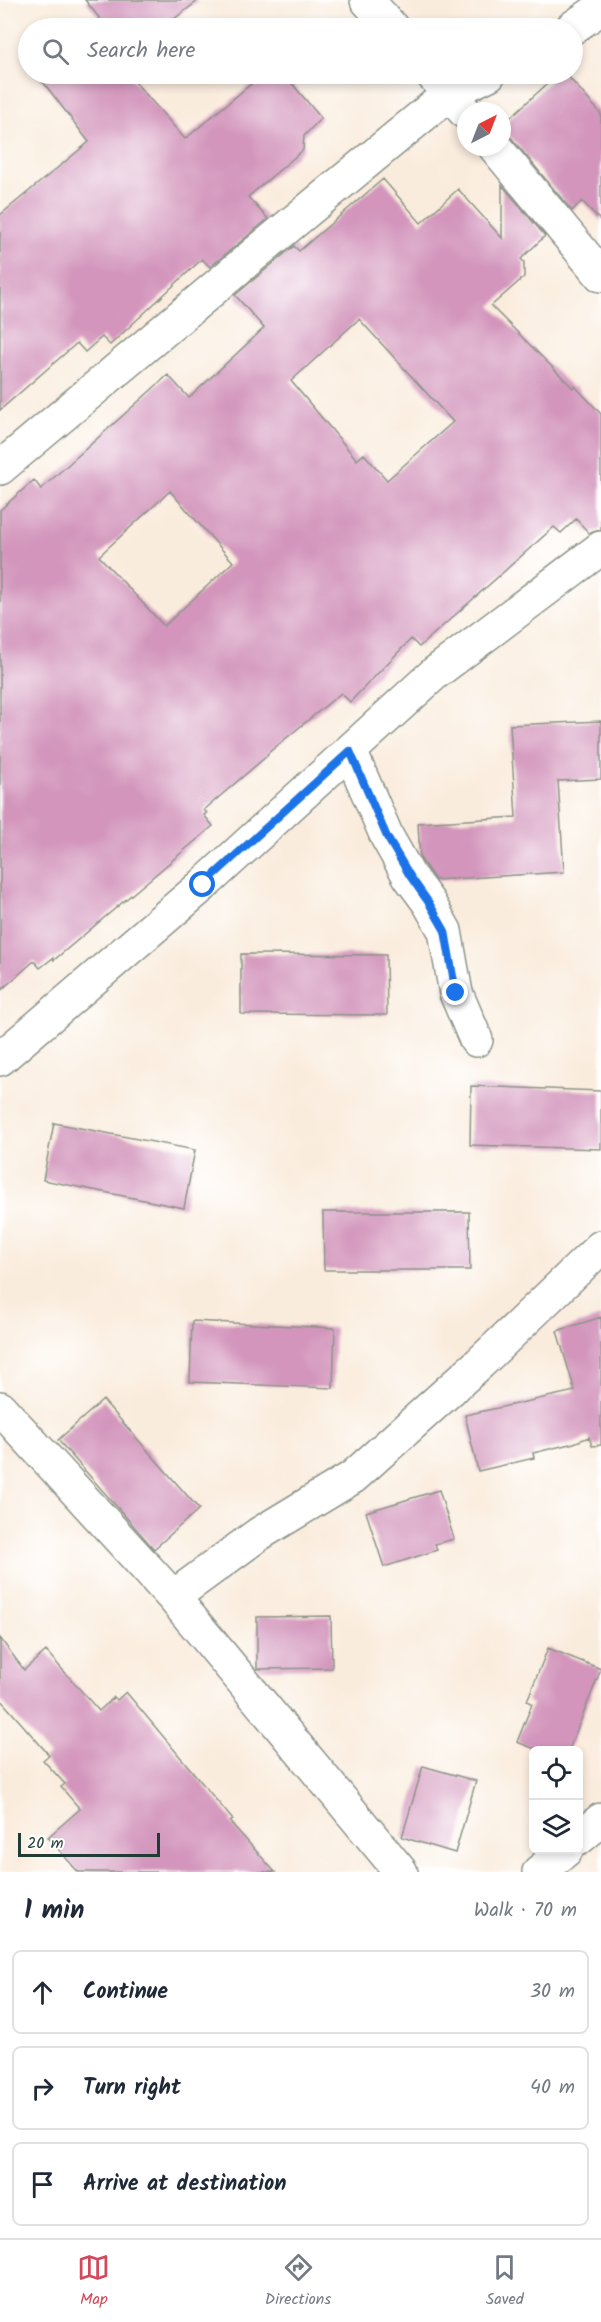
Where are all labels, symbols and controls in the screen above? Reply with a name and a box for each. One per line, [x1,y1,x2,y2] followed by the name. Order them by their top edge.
[18,18,583,84] search box
[87,34,195,69] text: Search here
[39,35,72,68] icon: search
[457,102,511,156] north arrow
[189,871,215,897] route start
[442,979,468,1005] route end
[529,1746,583,1854] map controls
[529,1746,583,1800] button: locate
[529,1800,583,1854] button: layers
[18,1830,160,1858] scale bar
[27,1831,63,1856] text: 20 m
[24,1890,84,1932] text: 1 min
[474,1895,577,1927] text: Walk · 70 m
[83,1975,168,2010] text: Continue
[26,1976,59,2009] icon: ahead
[530,1976,575,2008] text: 30 m
[83,2071,181,2106] text: Turn right
[26,2072,59,2105] icon: right
[530,2072,575,2104] text: 40 m
[83,2167,286,2202] text: Arrive at destination
[26,2168,59,2201] icon: arrive
[77,2251,110,2312] tab: Map
[265,2251,331,2312] tab: Directions
[486,2251,524,2312] tab: Saved

